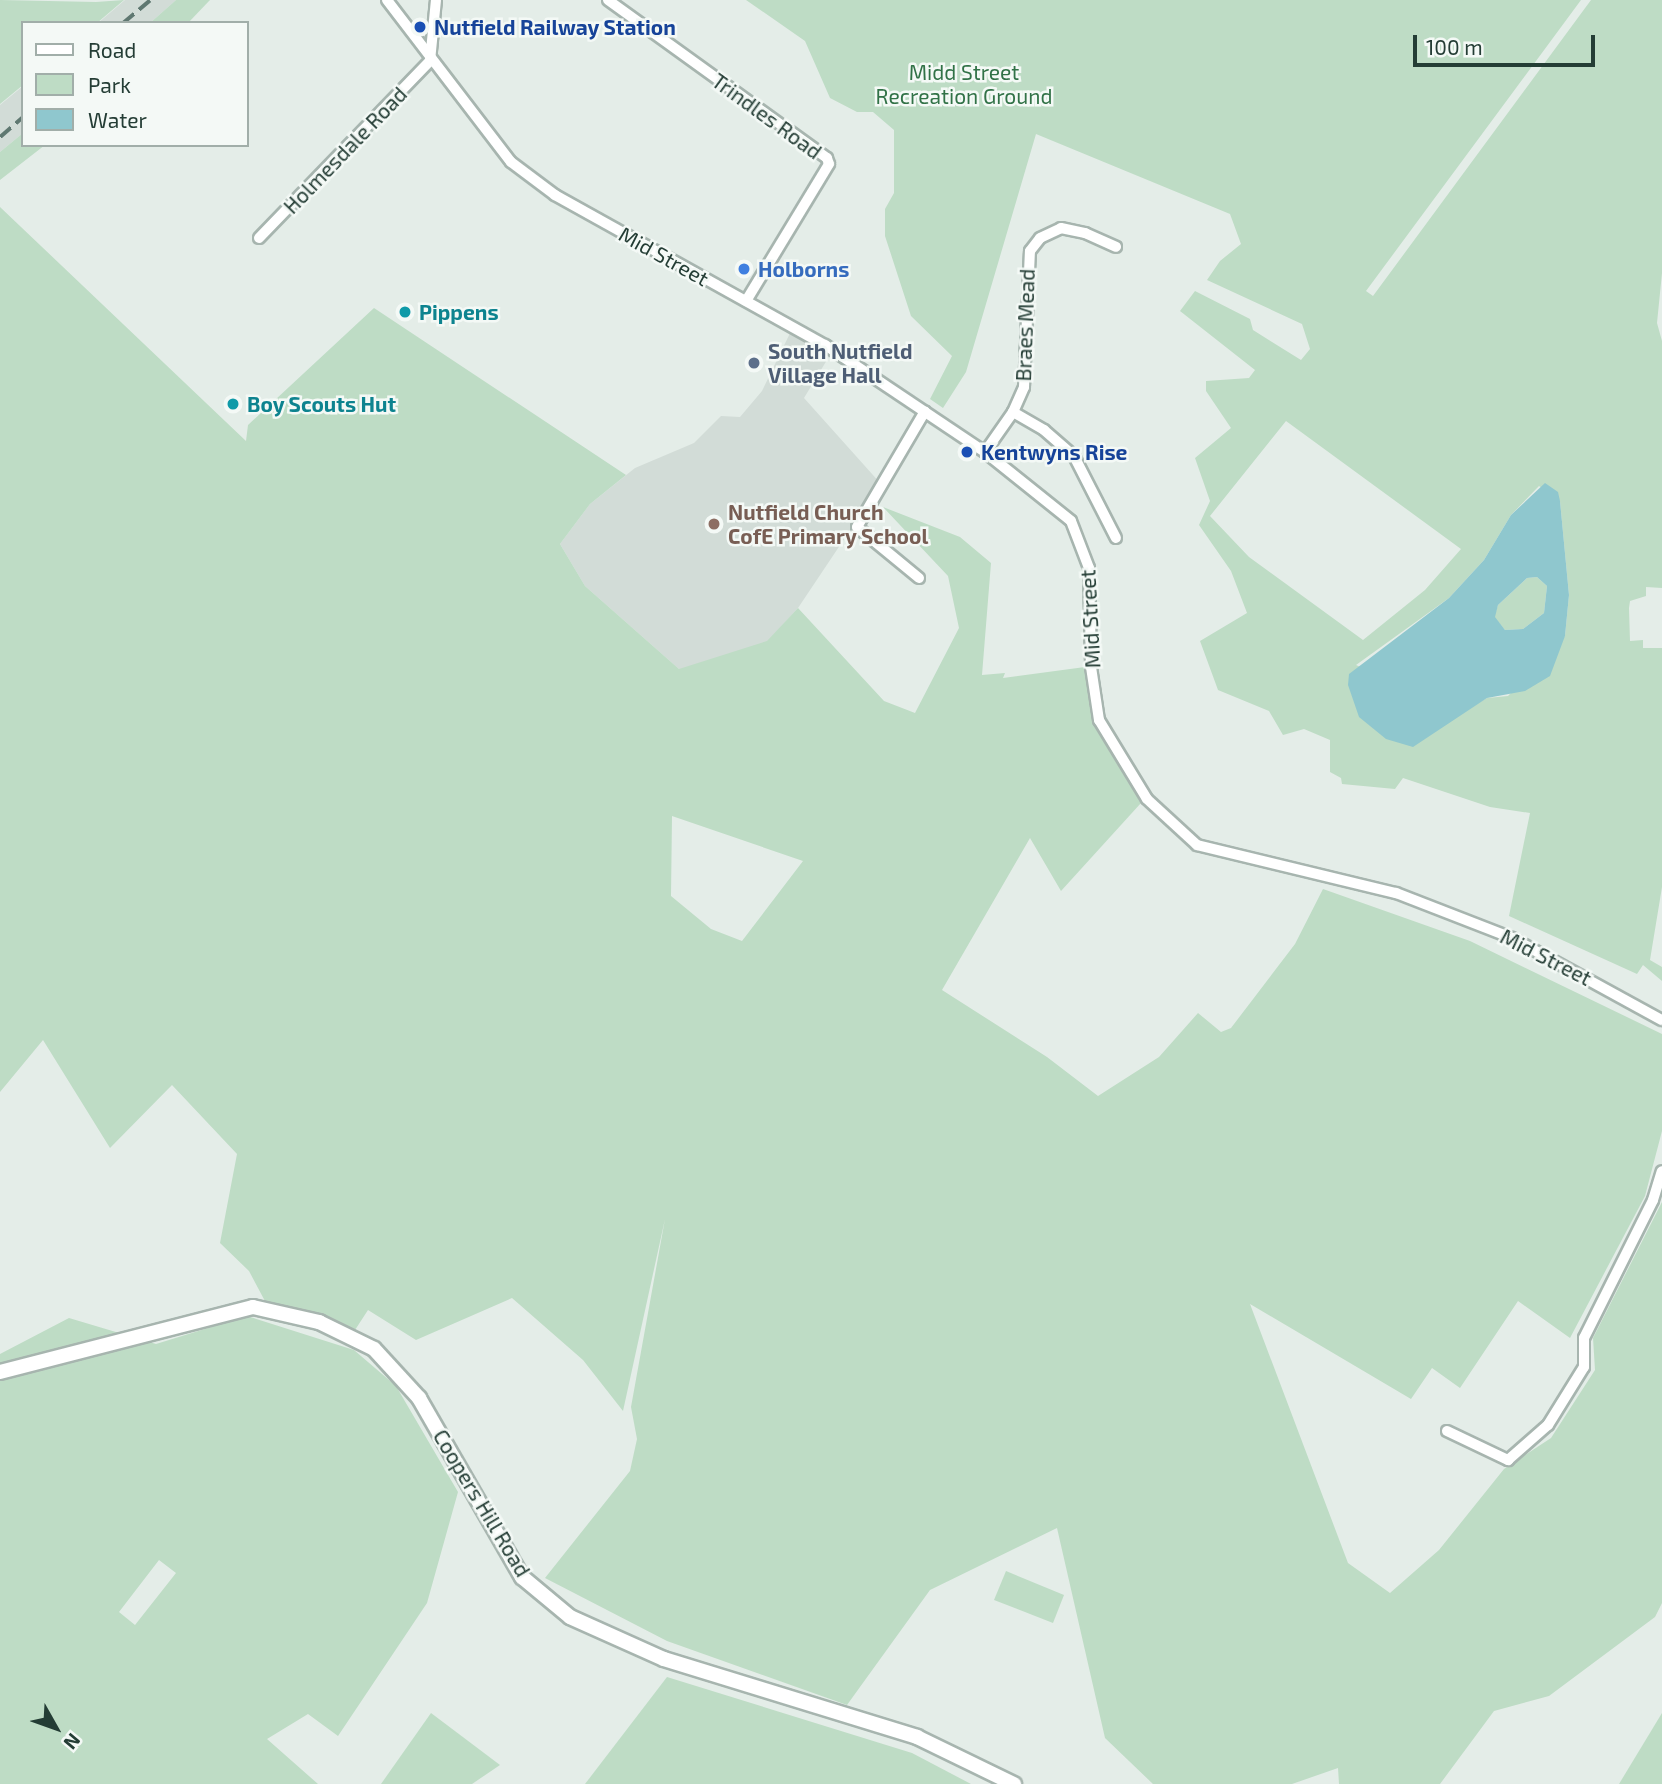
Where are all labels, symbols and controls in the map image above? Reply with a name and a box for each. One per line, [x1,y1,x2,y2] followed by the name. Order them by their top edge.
[434,14,676,40] place label: Nutfield Railway Station
[412,19,428,35] marker: Nutfield Railway Station
[21,21,248,147] legend
[1417,21,1599,65] scale bar
[1426,34,1483,59] text: 100 m
[88,37,136,62] text: Road
[876,59,1052,109] park label: Midd Street Recreation Ground
[707,68,827,164] street label: Trindles Road
[88,72,131,97] text: Park
[278,81,412,219] street label: Holmesdale Road
[88,107,147,132] text: Water
[615,221,713,291] street label: Mid Street
[758,256,849,282] place label: Holborns
[736,261,752,277] marker: Holborns
[1010,268,1040,382] street label: Braes Mead
[419,299,499,325] place label: Pippens
[397,304,413,320] marker: Pippens
[768,338,912,388] place label: South Nutfield Village Hall
[746,355,762,371] marker: South Nutfield Village Hall
[247,391,397,417] place label: Boy Scouts Hut
[225,396,241,412] marker: Boy Scouts Hut
[981,439,1127,465] place label: Kentwyns Rise
[959,444,975,460] marker: Kentwyns Rise
[728,499,929,549] place label: Nutfield Church CofE Primary School
[706,516,722,532] marker: Nutfield Church CofE Primary School
[1075,569,1105,669] street label: Mid Street
[1496,923,1596,991] street label: Mid Street
[428,1425,536,1581] street label: Coopers Hill Road
[21,1693,91,1763] north arrow
[59,1729,86,1754] text: N

